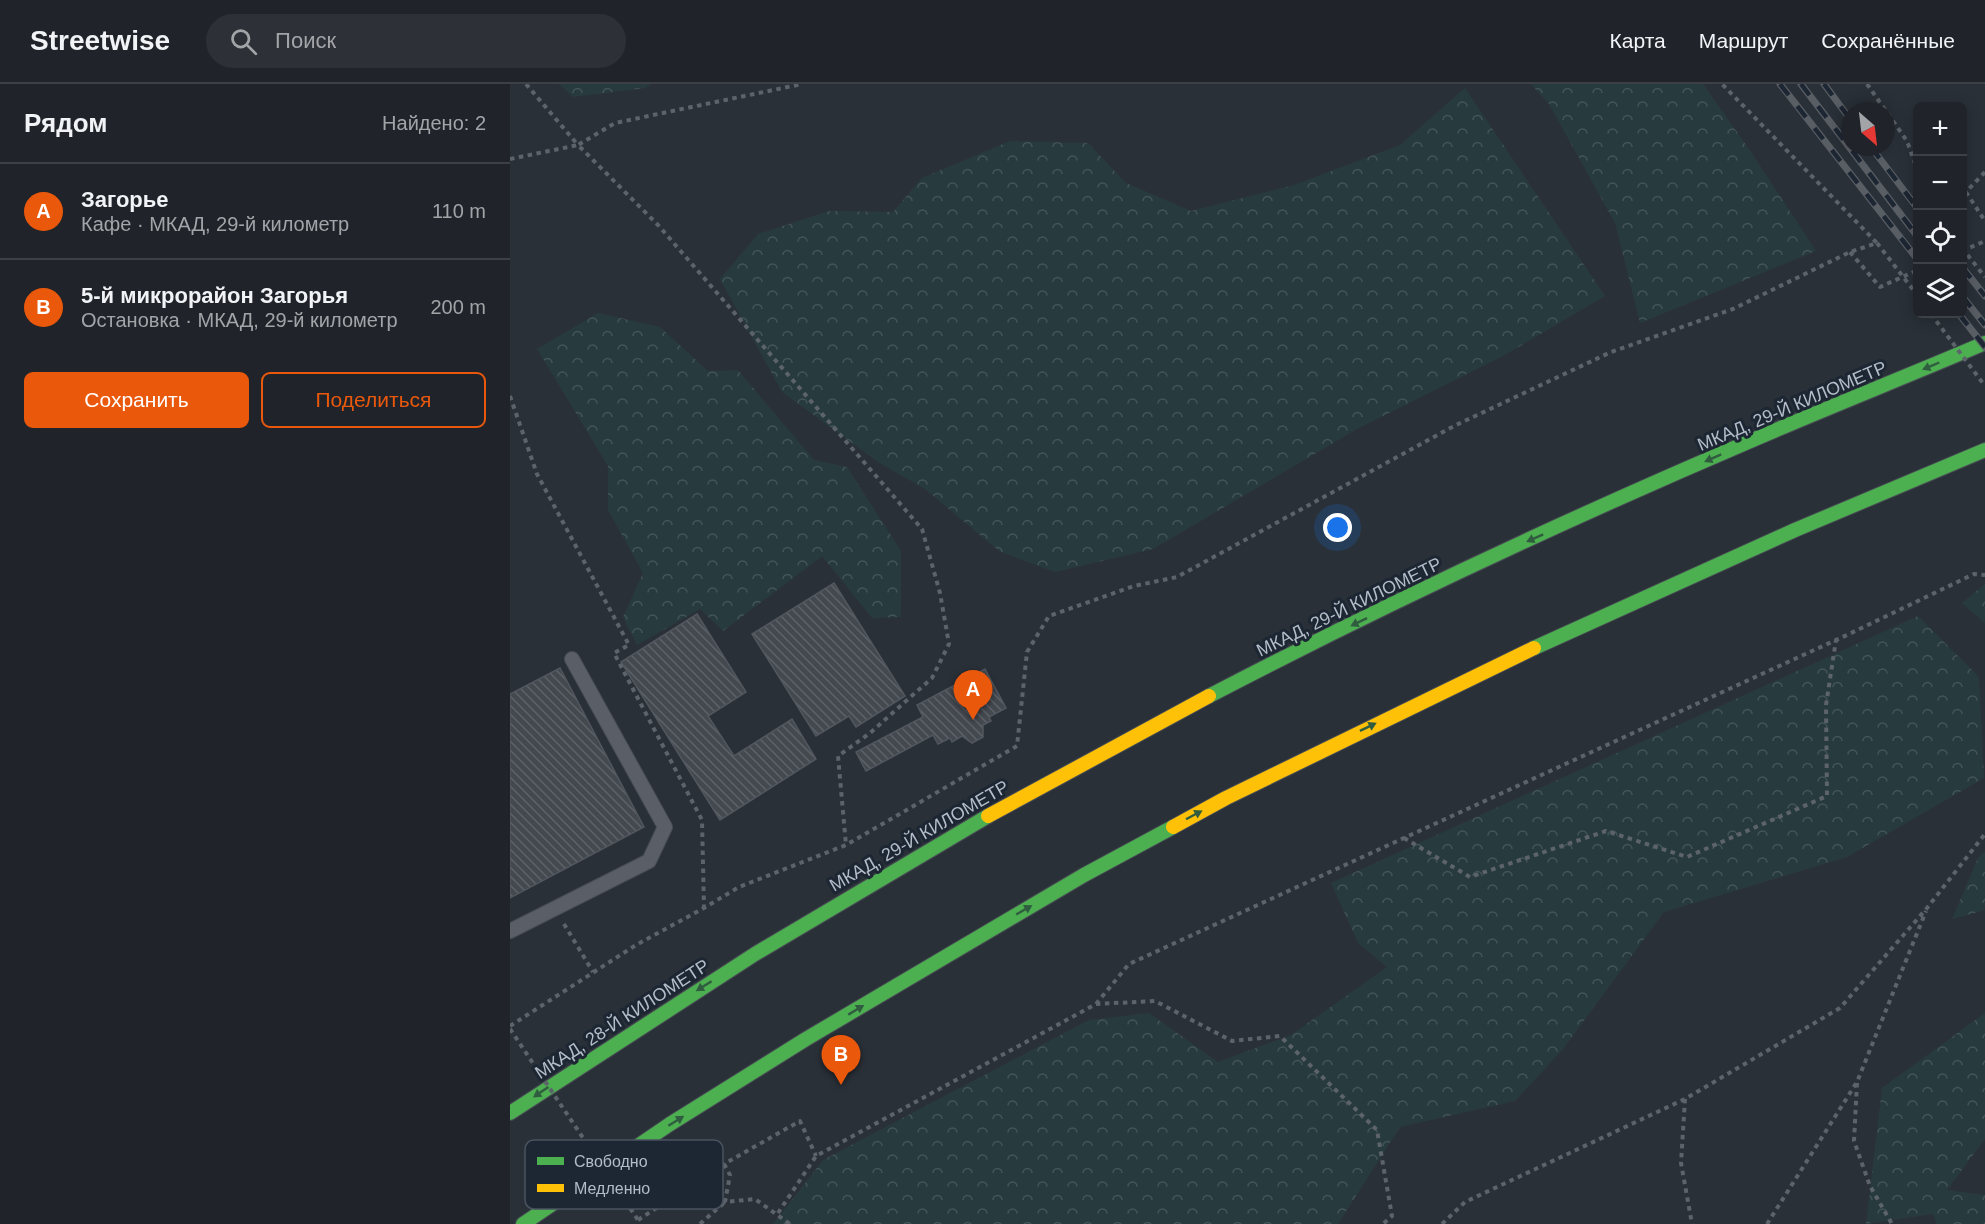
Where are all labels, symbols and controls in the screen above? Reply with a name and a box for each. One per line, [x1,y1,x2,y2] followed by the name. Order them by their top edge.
[206,14,626,68] search box
[30,25,170,56] text: Streetwise
[227,25,260,58] icon: search
[275,28,336,53] text: Поиск
[1610,29,1666,52] text: Карта
[1699,29,1788,52] text: Маршрут
[1821,29,1955,52] text: Сохранённые
[1841,102,1895,156] north arrow
[1913,102,1967,318] map controls
[1913,102,1967,156] button: +
[24,108,107,138] text: Рядом
[382,112,486,134] text: Найдено: 2
[1913,156,1967,210] button: −
[81,187,169,212] text: Загорье
[36,200,51,222] text: A
[432,200,486,222] text: 110 m
[1913,210,1967,264] button: locate
[81,213,349,235] text: Кафе · МКАД, 29-й километр
[1913,264,1967,318] button: layers
[81,283,348,308] text: 5-й микрорайон Загорья
[36,296,51,318] text: B
[430,296,486,318] text: 200 m
[81,309,398,331] text: Остановка · МКАД, 29-й километр
[1694,356,1890,455] street label: МКАД, 29-Й КИЛОМЕТР
[1922,361,1940,371] one-way arrow
[24,372,249,428] button: Сохранить
[261,372,486,428] button: Поделиться
[1705,454,1722,463] one-way arrow
[1323,513,1352,542] your location
[1527,534,1544,543] one-way arrow
[1253,553,1445,661] street label: МКАД, 29-Й КИЛОМЕТР
[1350,616,1368,626] one-way arrow
[954,670,992,720] pin: A
[1360,722,1377,732] one-way arrow
[825,776,1012,896] street label: МКАД, 29-Й КИЛОМЕТР
[1186,810,1203,820] one-way arrow
[1016,905,1033,915] one-way arrow
[531,954,713,1083] street label: МКАД, 28-Й КИЛОМЕТР
[696,981,713,992] one-way arrow
[848,1004,864,1015] one-way arrow
[822,1036,860,1085] pin: B
[533,1086,549,1098] one-way arrow
[668,1115,684,1126] one-way arrow
[525,1140,723,1209] legend
[574,1153,648,1170] text: Свободно
[574,1180,650,1197] text: Медленно

